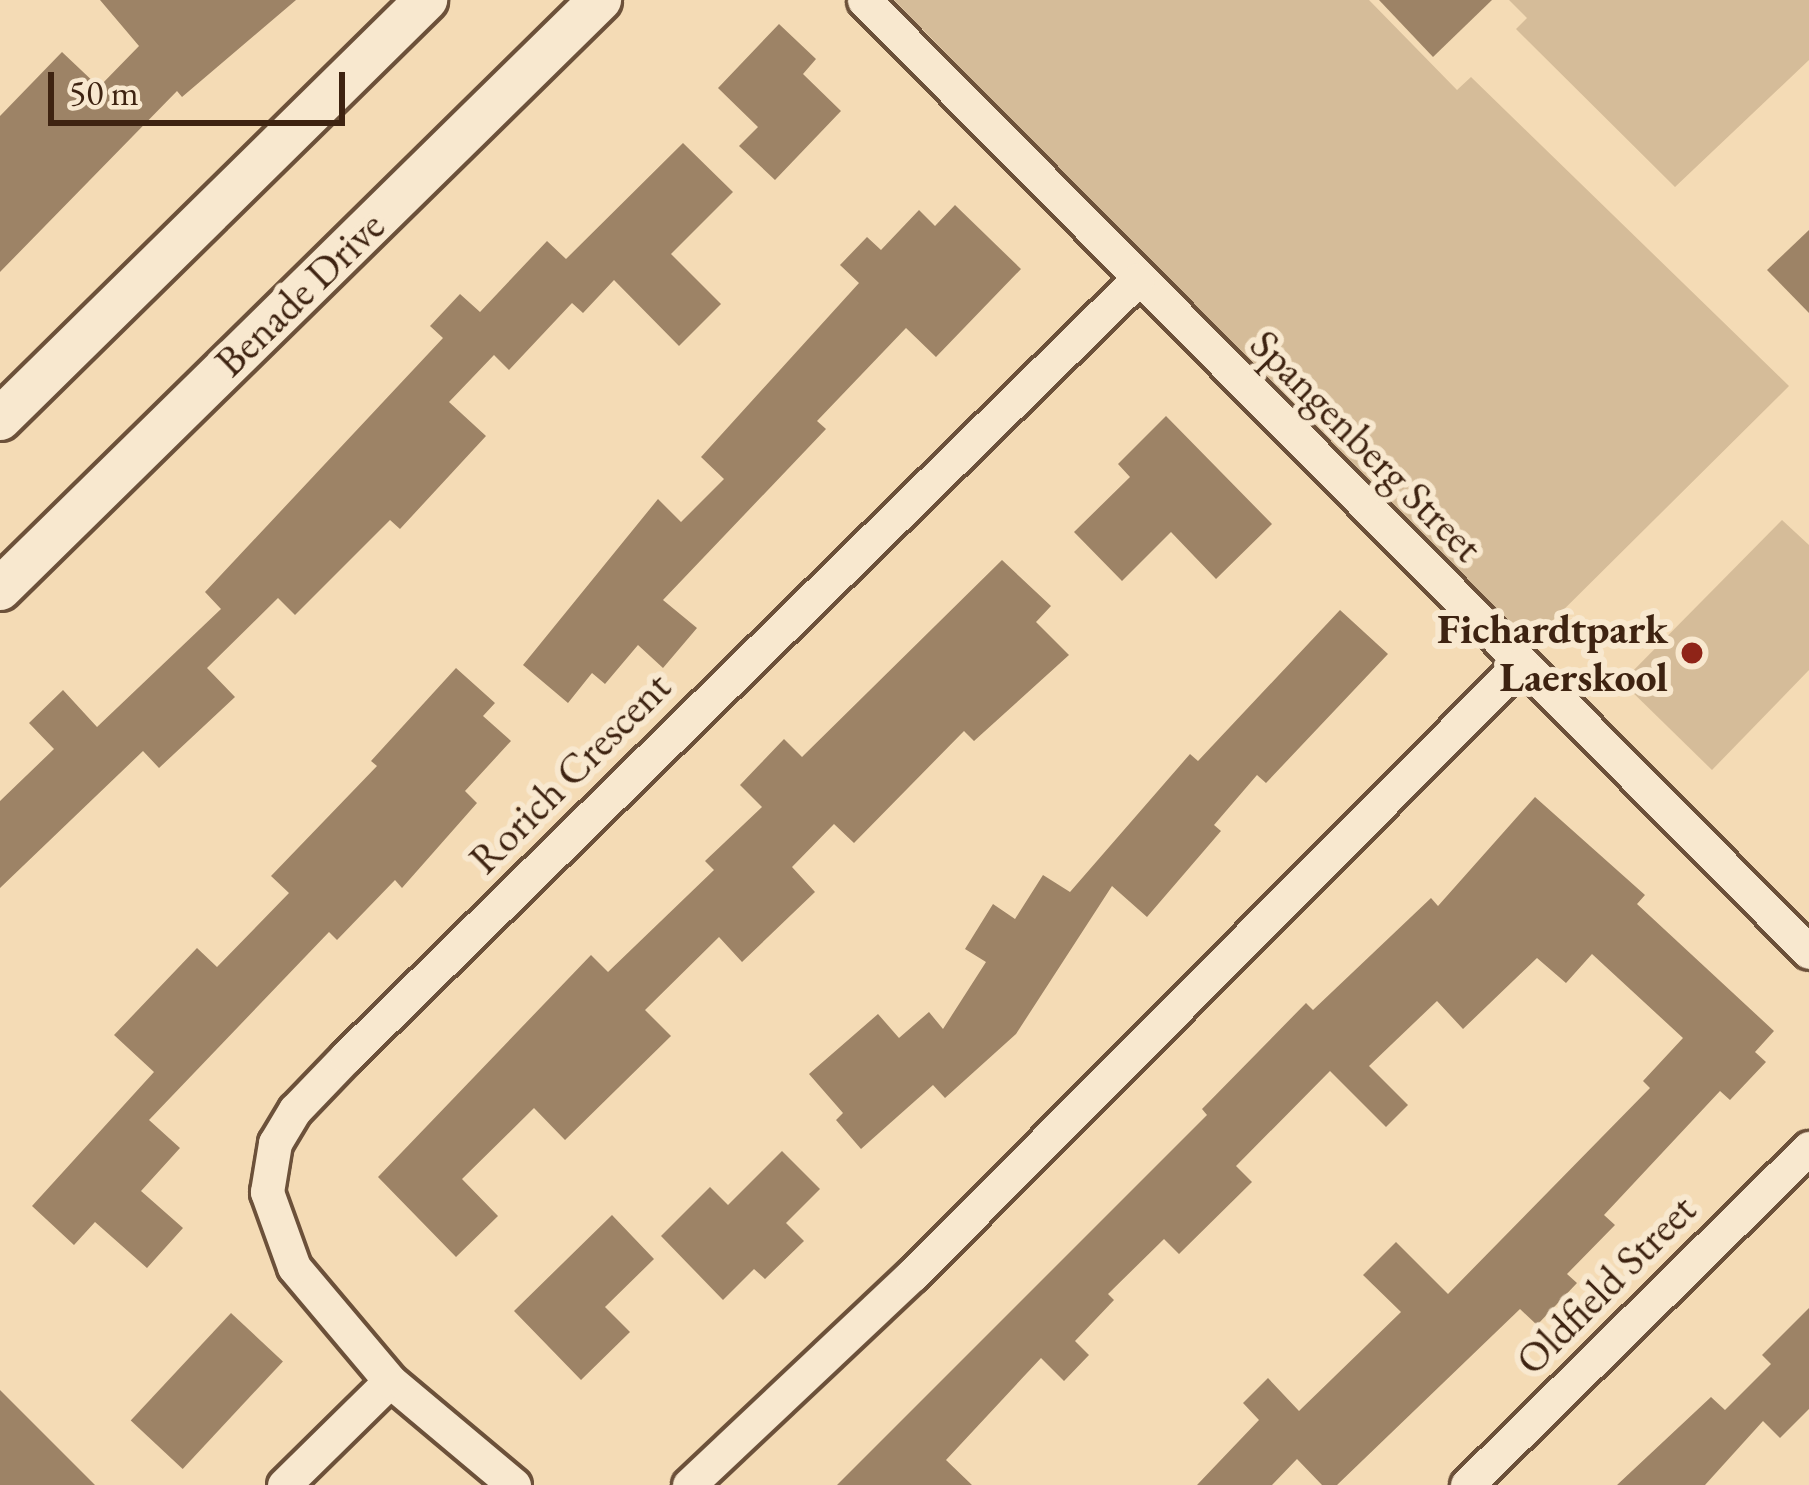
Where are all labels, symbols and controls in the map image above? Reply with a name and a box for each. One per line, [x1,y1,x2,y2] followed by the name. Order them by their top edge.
[54,48,351,122] scale bar
[69,69,139,116] text: 50 m
[205,201,395,387] street label: Benade Drive
[1240,320,1492,572] street label: Spangenberg Street
[1437,604,1668,702] place label: Fichardtpark Laerskool
[1679,640,1705,666] marker: Fichardtpark Laerskool
[459,662,681,884] street label: Rorich Crescent
[1506,1185,1706,1385] street label: Oldfield Street

